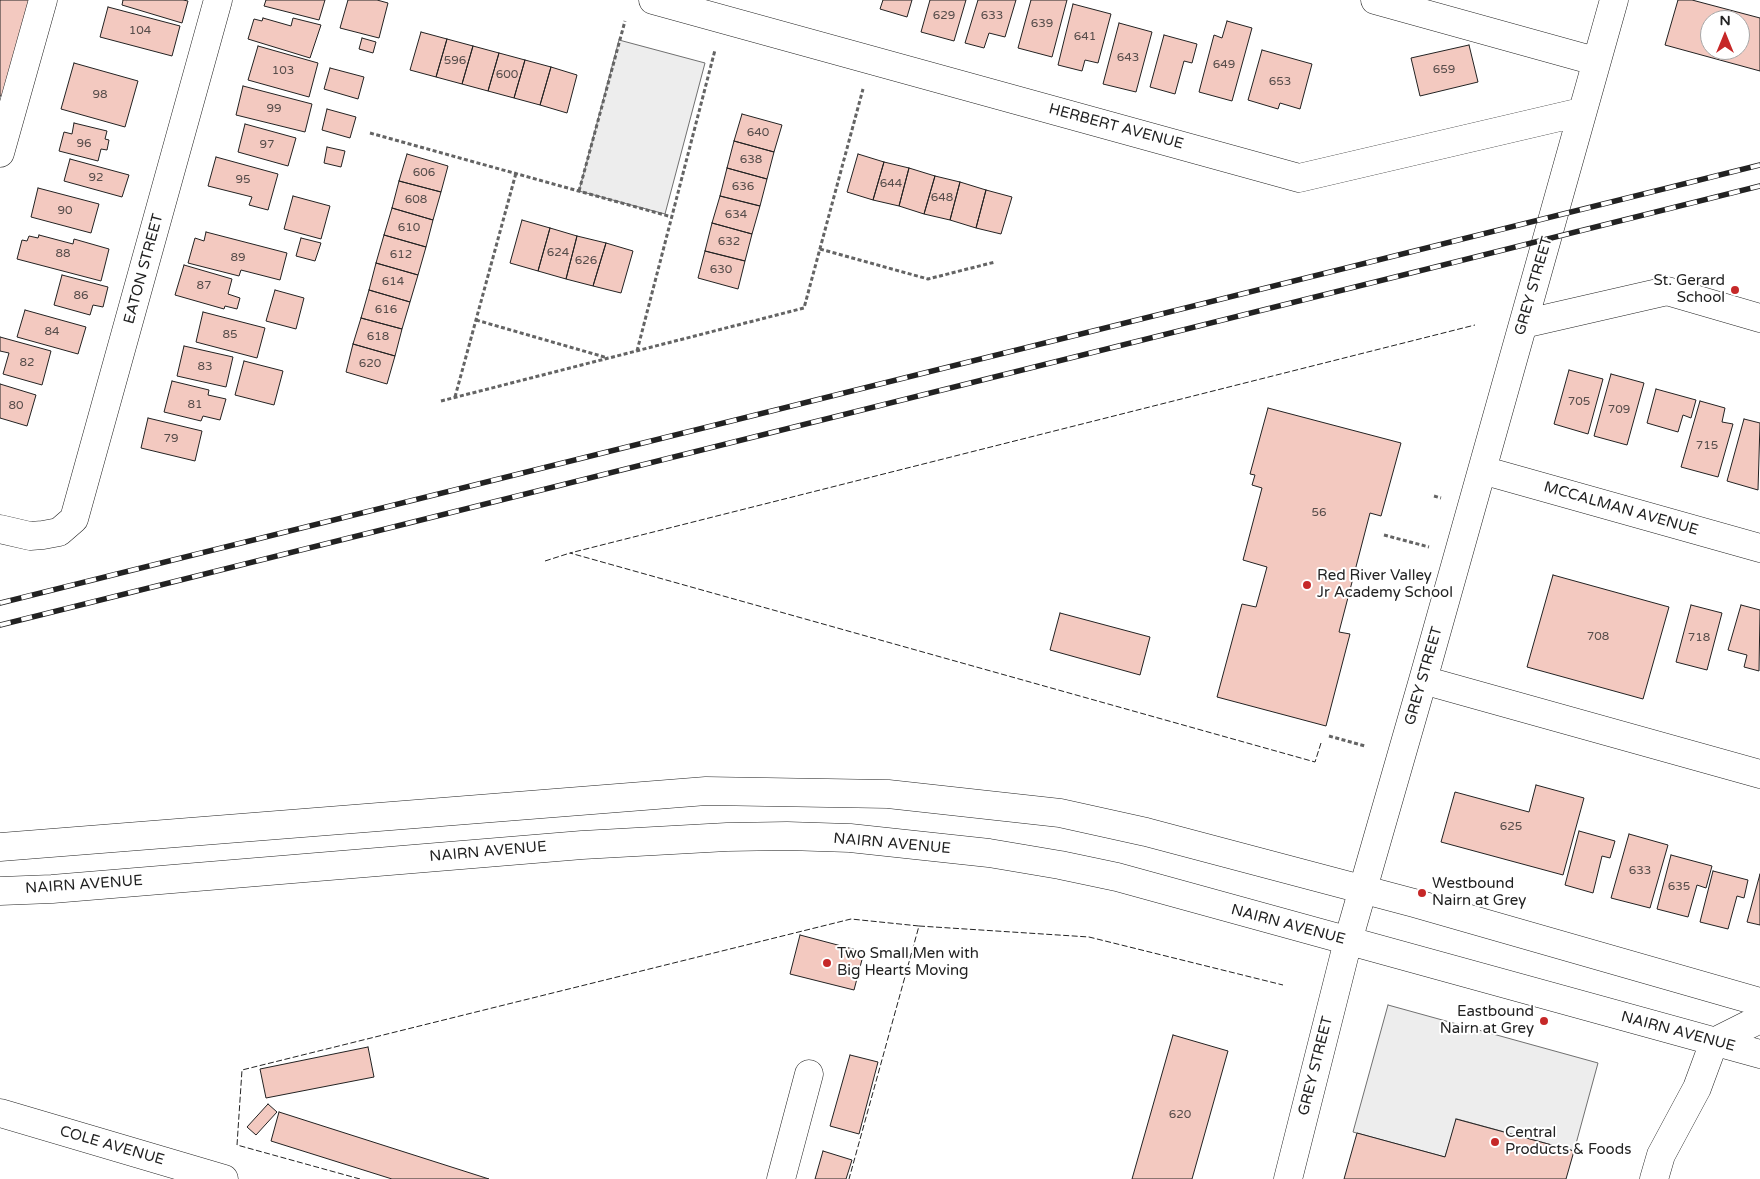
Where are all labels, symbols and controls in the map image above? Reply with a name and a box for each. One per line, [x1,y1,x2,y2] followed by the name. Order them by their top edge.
[933,9,955,23] house number: 629
[981,9,1003,23] house number: 633
[1700,10,1750,60] north arrow
[1719,12,1731,29] text: N
[1031,17,1053,31] house number: 639
[129,24,151,38] house number: 104
[1074,30,1096,44] house number: 641
[1117,51,1139,65] house number: 643
[444,54,466,68] house number: 596
[1213,58,1235,72] house number: 649
[1433,63,1455,77] house number: 659
[272,64,294,78] house number: 103
[496,68,518,82] house number: 600
[1269,75,1291,89] house number: 653
[92,88,108,102] house number: 98
[1047,100,1185,154] street label: HERBERT AVENUE
[266,102,282,116] house number: 99
[747,126,769,140] house number: 640
[76,137,92,151] house number: 96
[259,138,275,152] house number: 97
[740,153,762,167] house number: 638
[413,166,435,180] house number: 606
[88,171,104,185] house number: 92
[235,173,251,187] house number: 95
[880,177,902,191] house number: 644
[732,180,754,194] house number: 636
[931,191,953,205] house number: 648
[405,193,427,207] house number: 608
[57,204,73,218] house number: 90
[725,208,747,222] house number: 634
[121,212,167,326] street label: EATON STREET
[398,221,420,235] house number: 610
[718,235,740,249] house number: 632
[1511,235,1557,337] street label: GREY STREET
[547,246,569,260] house number: 624
[55,247,71,261] house number: 88
[390,248,412,262] house number: 612
[230,251,246,265] house number: 89
[575,254,597,268] house number: 626
[710,263,732,277] house number: 630
[1654,272,1725,307] place label: St. Gerard School
[382,275,404,289] house number: 614
[196,279,212,293] house number: 87
[1729,284,1741,296] marker: St. Gerard School
[73,289,89,303] house number: 86
[375,303,397,317] house number: 616
[44,325,60,339] house number: 84
[222,328,238,342] house number: 85
[367,330,389,344] house number: 618
[19,356,35,370] house number: 82
[359,357,381,371] house number: 620
[197,360,213,374] house number: 83
[1568,395,1590,409] house number: 705
[187,398,203,412] house number: 81
[8,399,24,413] house number: 80
[1608,403,1630,417] house number: 709
[163,432,179,446] house number: 79
[1696,439,1718,453] house number: 715
[1542,478,1700,540] street label: MCCALMAN AVENUE
[1311,506,1327,520] house number: 56
[1317,567,1453,602] place label: Red River Valley Jr Academy School
[1301,579,1313,591] marker: Red River Valley Jr Academy School
[1401,625,1447,727] street label: GREY STREET
[1587,630,1609,644] house number: 708
[1688,631,1710,645] house number: 718
[1500,820,1522,834] house number: 625
[833,830,951,858] street label: NAIRN AVENUE
[429,838,547,866] street label: NAIRN AVENUE
[1629,864,1651,878] house number: 633
[25,872,143,898] street label: NAIRN AVENUE
[1432,875,1526,910] place label: Westbound Nairn at Grey
[1668,880,1690,894] house number: 635
[1416,887,1428,899] marker: Westbound Nairn at Grey
[1229,901,1347,949] street label: NAIRN AVENUE
[837,945,979,980] place label: Two Small Men with Big Hearts Moving
[821,957,833,969] marker: Two Small Men with Big Hearts Moving
[1440,1003,1534,1038] place label: Eastbound Nairn at Grey
[1619,1008,1737,1056] street label: NAIRN AVENUE
[1295,1014,1337,1118] street label: GREY STREET
[1538,1015,1550,1027] marker: Eastbound Nairn at Grey
[1169,1108,1191,1122] house number: 620
[58,1122,166,1170] street label: COLE AVENUE
[1505,1124,1631,1159] place label: Central Products & Foods
[1489,1136,1501,1148] marker: Central Products & Foods

